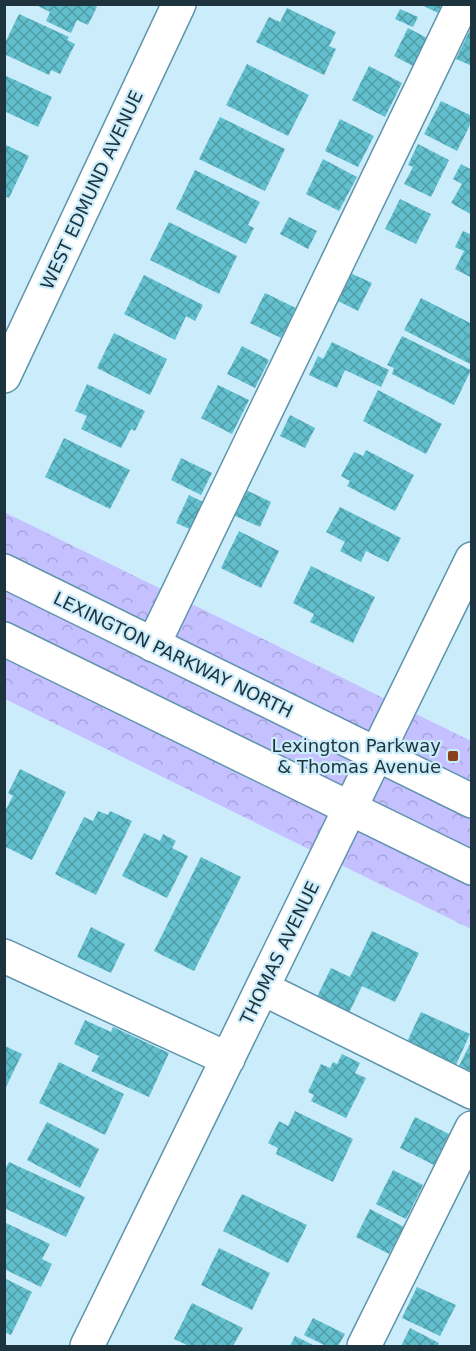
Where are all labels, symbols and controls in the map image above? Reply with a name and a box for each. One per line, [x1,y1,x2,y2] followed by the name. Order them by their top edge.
[36,87,147,293] street label: WEST EDMUND AVENUE
[50,587,296,722] street label: LEXINGTON PARKWAY NORTH
[272,735,441,777] place label: Lexington Parkway & Thomas Avenue
[446,749,460,763] marker: Lexington Parkway & Thomas Avenue
[235,878,323,1029] street label: THOMAS AVENUE

